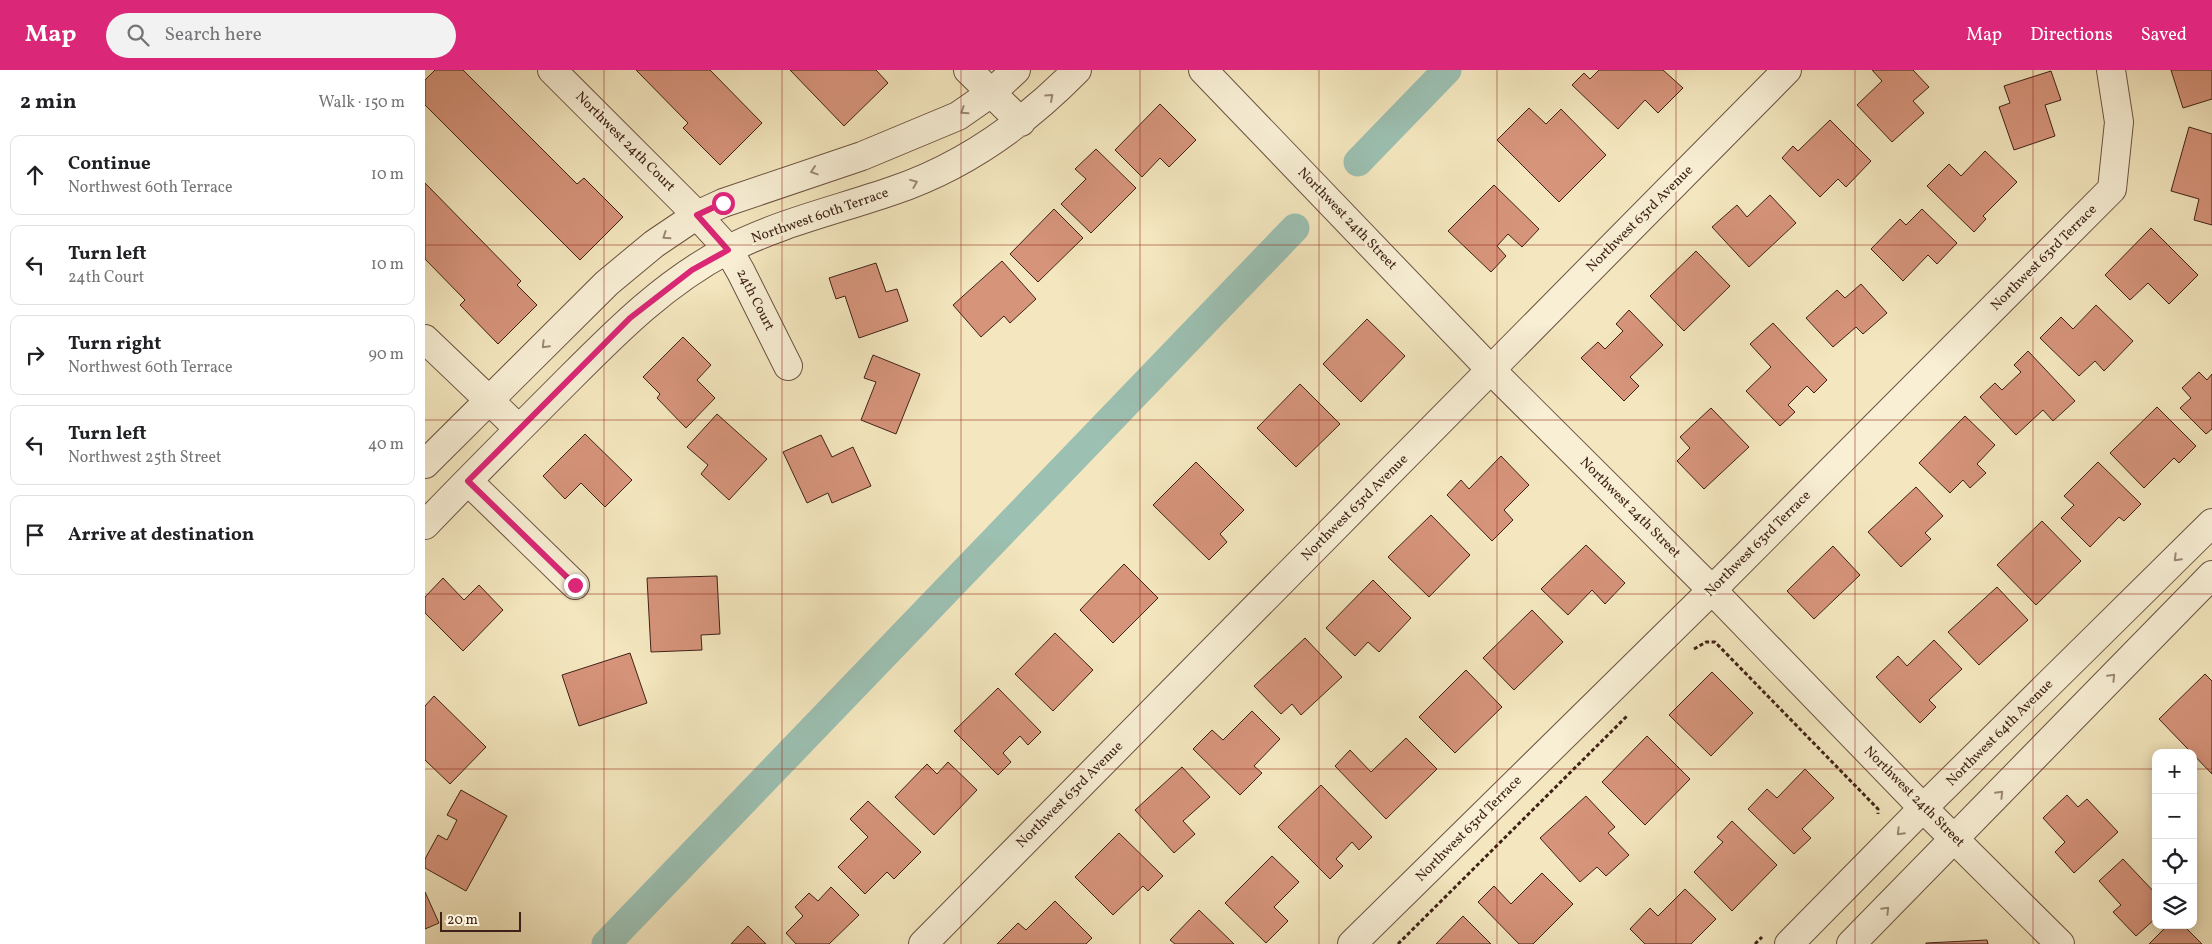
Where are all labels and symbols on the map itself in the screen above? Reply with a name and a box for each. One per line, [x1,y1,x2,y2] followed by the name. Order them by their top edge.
[571,88,679,196] street label: Northwest 24th Court
[1045,93,1054,102] one-way arrow
[961,105,970,114] one-way arrow
[1582,161,1698,277] street label: Northwest 63rd Avenue
[1293,164,1401,274] street label: Northwest 24th Street
[810,166,818,176] one-way arrow
[909,178,917,188] one-way arrow
[749,183,892,248] street label: Northwest 60th Terrace
[712,192,735,215] route start
[1987,200,2102,315] street label: Northwest 63rd Terrace
[662,230,671,239] one-way arrow
[731,266,779,334] street label: 24th Court
[542,339,551,348] one-way arrow
[1297,450,1413,566] street label: Northwest 63rd Avenue
[1575,453,1685,563] street label: Northwest 24th Street
[1701,486,1816,601] street label: Northwest 63rd Terrace
[2174,552,2183,561] one-way arrow
[564,574,587,597] route end
[2106,673,2115,682] one-way arrow
[1942,675,2058,791] street label: Northwest 64th Avenue
[1012,737,1128,853] street label: Northwest 63rd Avenue
[1859,742,1969,852] street label: Northwest 24th Street
[1412,771,1527,886] street label: Northwest 63rd Terrace
[1994,790,2003,799] one-way arrow
[1897,826,1906,835] one-way arrow
[1880,906,1889,915] one-way arrow
[440,909,521,932] scale bar

